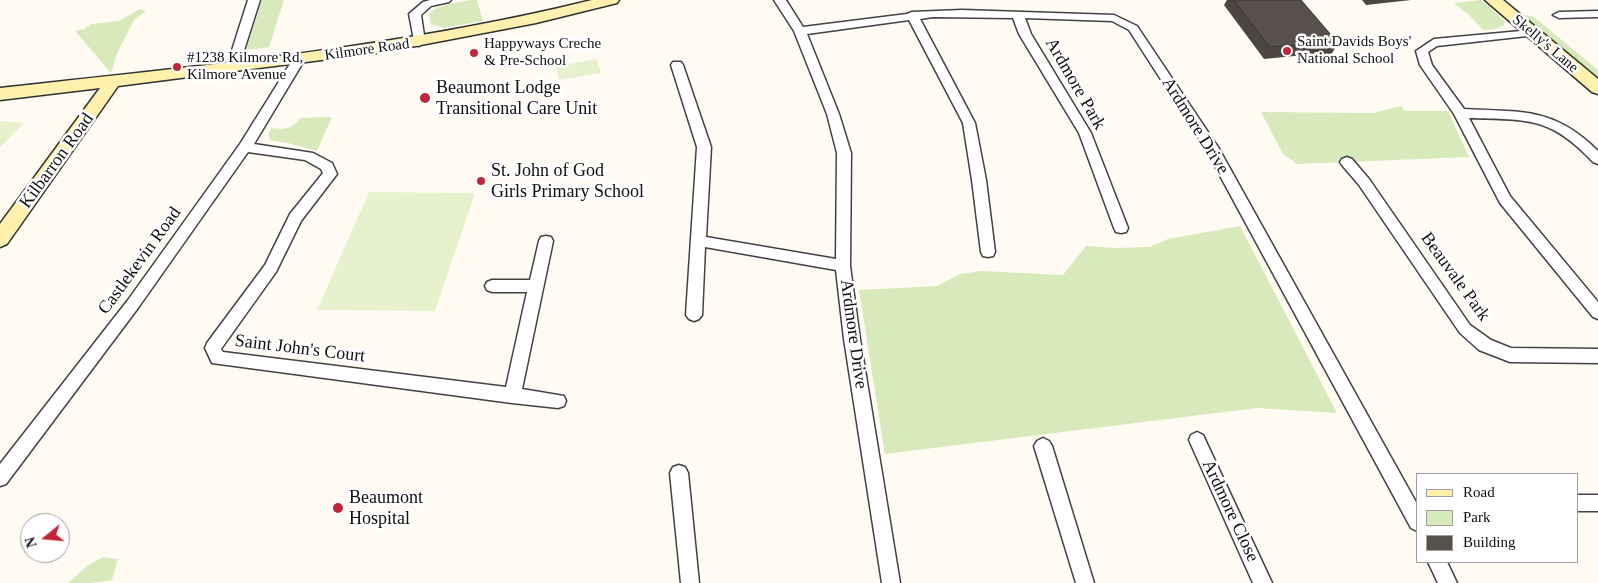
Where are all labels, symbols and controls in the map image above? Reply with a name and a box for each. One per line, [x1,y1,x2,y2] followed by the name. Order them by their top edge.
[1508,11,1582,77] street label: Skelly's Lane
[1297,33,1411,68] place label: Saint Davids Boys' National School
[1040,34,1110,134] street label: Ardmore Park
[323,35,411,65] street label: Kilmore Road
[484,35,601,70] place label: Happyways Creche & Pre-School
[1281,45,1293,57] marker: Saint Davids Boys' National School
[468,47,480,59] marker: Happyways Creche & Pre-School
[187,49,303,84] place label: #1238 Kilmore Rd, Kilmore Avenue
[171,61,183,73] marker: #1238 Kilmore Rd, Kilmore Avenue
[1157,73,1233,179] street label: Ardmore Drive
[436,77,597,120] place label: Beaumont Lodge Transitional Care Unit
[418,91,432,105] marker: Beaumont Lodge Transitional Care Unit
[15,109,99,213] street label: Kilbarron Road
[491,160,644,202] place label: St. John of God Girls Primary School
[475,175,487,187] marker: St. John of God Girls Primary School
[94,203,186,319] street label: Castlekevin Road
[1416,228,1494,326] street label: Beauvale Park
[835,278,871,390] street label: Ardmore Drive
[234,330,366,368] street label: Saint John's Court
[1197,456,1263,566] street label: Ardmore Close
[1416,473,1578,563] legend
[1463,484,1495,500] text: Road
[349,487,423,530] place label: Beaumont Hospital
[331,501,345,515] marker: Beaumont Hospital
[1463,509,1491,525] text: Park
[20,513,70,563] north arrow
[1463,534,1516,550] text: Building
[22,535,40,549] text: N

